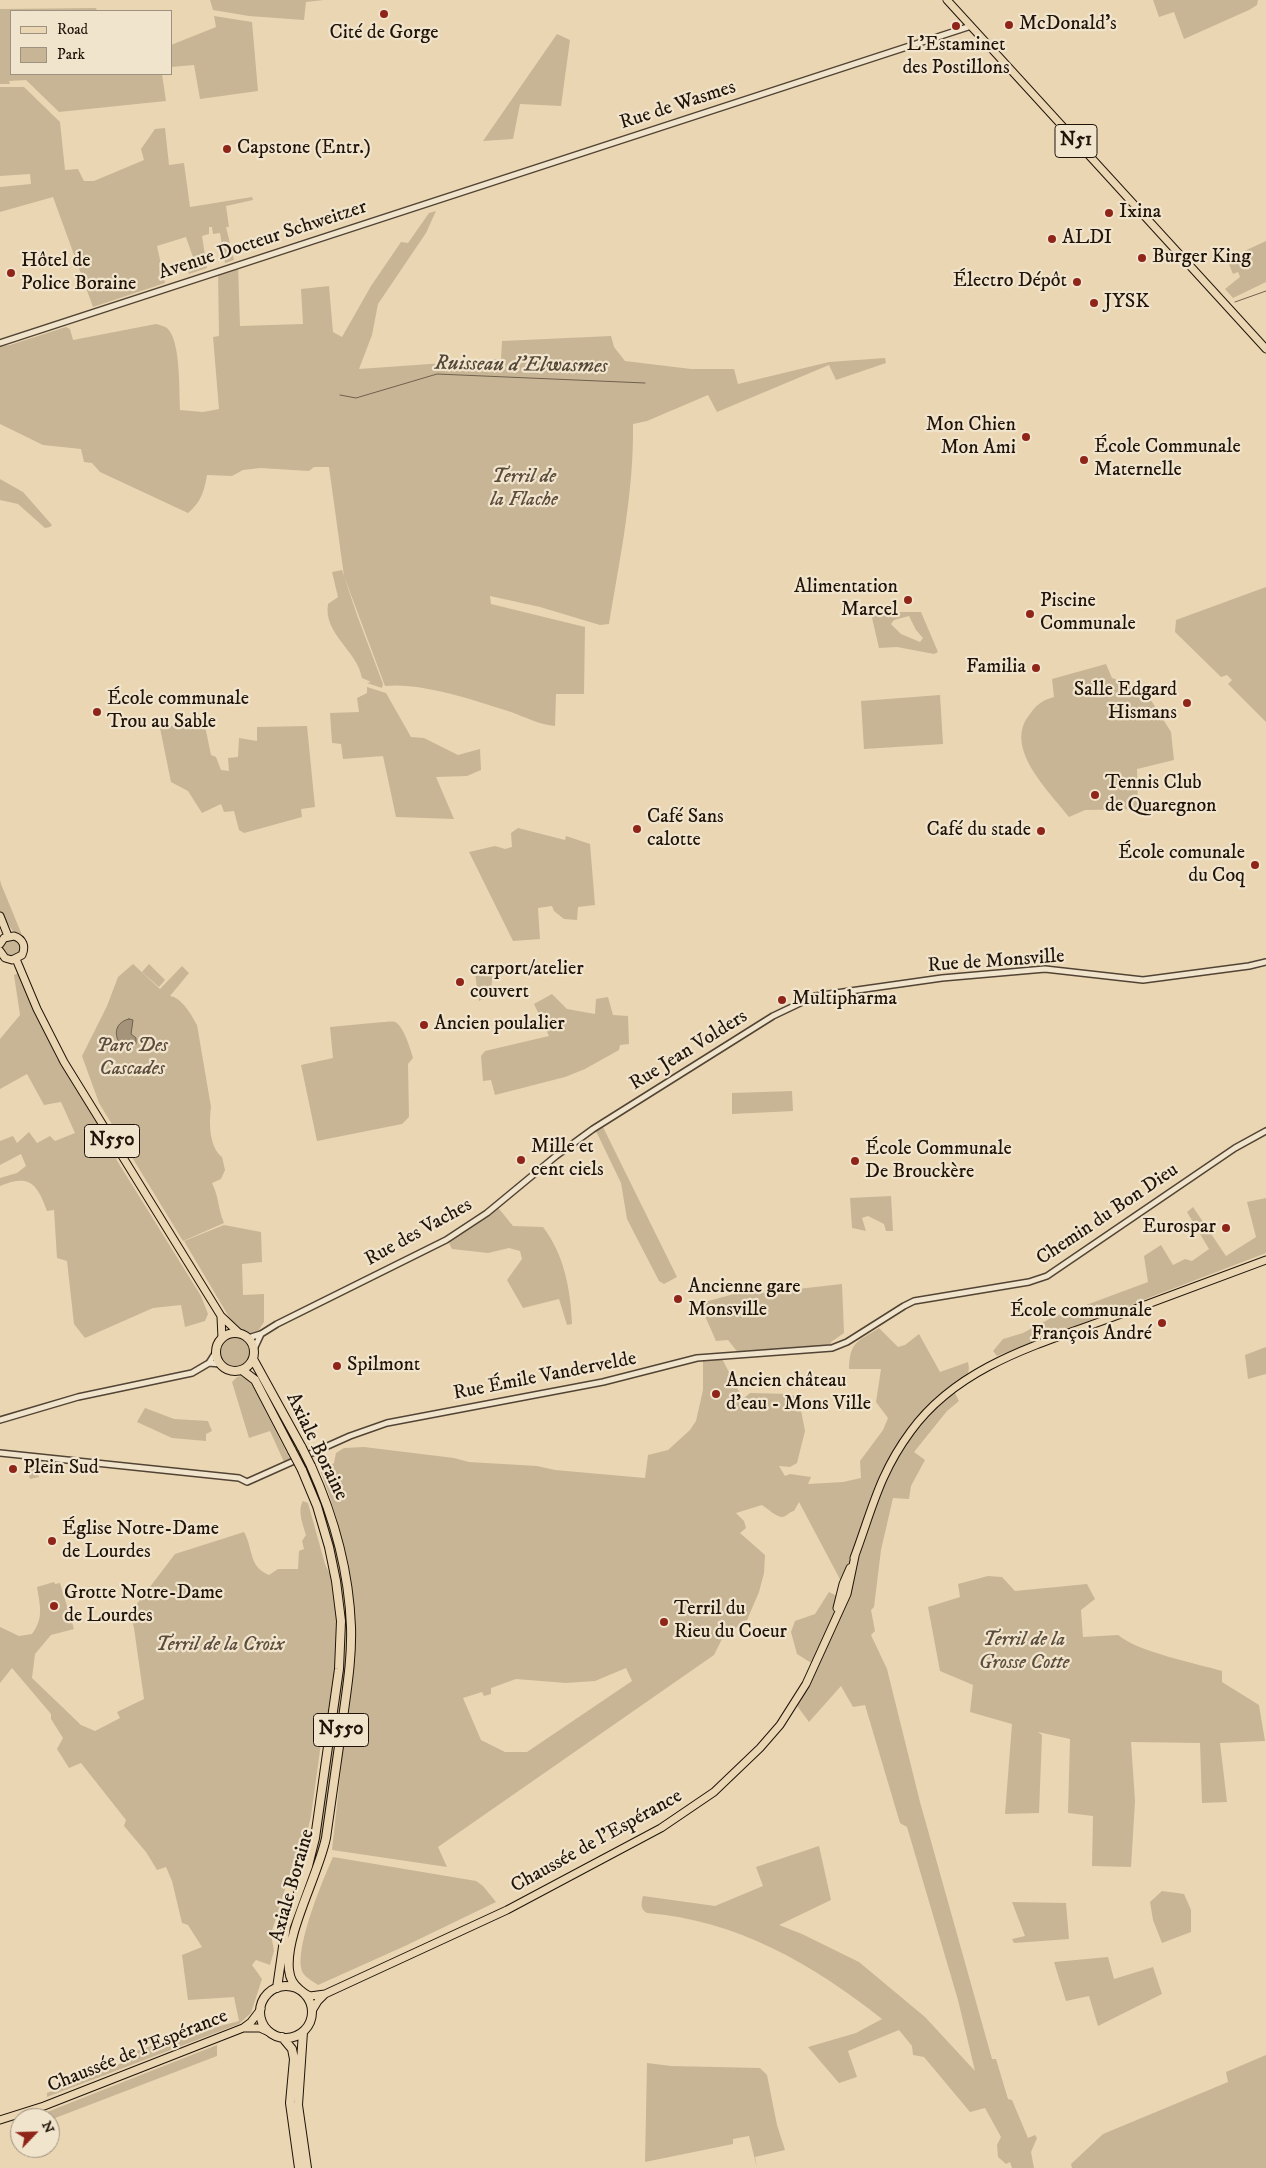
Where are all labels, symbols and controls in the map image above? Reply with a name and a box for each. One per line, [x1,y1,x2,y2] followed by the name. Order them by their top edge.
[378,8,390,20] marker: Cité de Gorge
[10,10,172,75] legend
[1019,13,1117,37] place label: McDonald's
[1003,19,1015,31] marker: McDonald's
[57,20,88,39] text: Road
[950,20,962,32] marker: L'Estaminet des Postillons
[330,22,438,46] place label: Cité de Gorge
[902,34,1010,81] place label: L'Estaminet des Postillons
[57,45,85,64] text: Park
[617,76,739,136] street label: Rue de Wasmes
[1055,124,1097,158] road number: N51
[237,137,371,161] place label: Capstone (Entr.)
[221,143,233,155] marker: Capstone (Entr.)
[156,196,370,286] street label: Avenue Docteur Schweitzer
[1119,201,1161,225] place label: Ixina
[1103,207,1115,219] marker: Ixina
[1062,227,1112,251] place label: ALDI
[1046,233,1058,245] marker: ALDI
[1152,246,1251,270] place label: Burger King
[21,250,136,297] place label: Hôtel de Police Boraine
[1136,252,1148,264] marker: Burger King
[5,267,17,279] marker: Hôtel de Police Boraine
[953,270,1067,294] place label: Électro Dépôt
[1071,276,1083,288] marker: Électro Dépôt
[1104,291,1149,315] place label: JYSK
[1088,297,1100,309] marker: JYSK
[434,352,608,380] water label: Ruisseau d'Elwasmes
[926,414,1016,461] place label: Mon Chien Mon Ami
[1020,431,1032,443] marker: Mon Chien Mon Ami
[1094,436,1241,483] place label: École Communale Maternelle
[1078,454,1090,466] marker: École Communale Maternelle
[490,466,558,513] park label: Terril de la Flache
[794,576,898,623] place label: Alimentation Marcel
[1040,590,1136,637] place label: Piscine Communale
[902,594,914,606] marker: Alimentation Marcel
[1024,608,1036,620] marker: Piscine Communale
[966,656,1026,680] place label: Familia
[1030,662,1042,674] marker: Familia
[1074,679,1177,726] place label: Salle Edgard Hismans
[107,688,249,735] place label: École communale Trou au Sable
[1181,697,1193,709] marker: Salle Edgard Hismans
[91,706,103,718] marker: École communale Trou au Sable
[1105,772,1217,819] place label: Tennis Club de Quaregnon
[1089,789,1101,801] marker: Tennis Club de Quaregnon
[647,806,724,853] place label: Café Sans calotte
[927,819,1031,843] place label: Café du stade
[631,823,643,835] marker: Café Sans calotte
[1035,825,1047,837] marker: Café du stade
[1118,842,1245,889] place label: École comunale du Coq
[1249,859,1261,871] marker: École comunale du Coq
[927,945,1065,979] street label: Rue de Monsville
[470,958,584,1005] place label: carport/atelier couvert
[454,976,466,988] marker: carport/atelier couvert
[792,988,897,1012] place label: Multipharma
[776,994,788,1006] marker: Multipharma
[626,1005,752,1097] street label: Rue Jean Volders
[434,1013,565,1037] place label: Ancien poulalier
[418,1019,430,1031] marker: Ancien poulalier
[96,1035,168,1082] park label: Parc Des Cascades
[84,1124,140,1158] road number: N550
[531,1136,604,1183] place label: Mille et cent ciels
[865,1138,1012,1185] place label: École Communale De Brouckère
[515,1154,527,1166] marker: Mille et cent ciels
[849,1155,861,1167] marker: École Communale De Brouckère
[1032,1159,1184,1271] street label: Chemin du Bon Dieu
[361,1194,477,1272] street label: Rue des Vaches
[1142,1216,1216,1240] place label: Eurospar
[1220,1222,1232,1234] marker: Eurospar
[688,1276,801,1323] place label: Ancienne gare Monsville
[672,1293,684,1305] marker: Ancienne gare Monsville
[1010,1300,1152,1347] place label: École communale François André
[1156,1317,1168,1329] marker: École communale François André
[451,1347,639,1407] street label: Rue Émile Vandervelde
[347,1354,420,1378] place label: Spilmont
[331,1360,343,1372] marker: Spilmont
[726,1370,871,1417] place label: Ancien château d'eau - Mons Ville
[710,1388,722,1400] marker: Ancien château d'eau - Mons Ville
[280,1389,352,1505] street label: Axiale Boraine
[23,1457,99,1481] place label: Plein Sud
[7,1463,19,1475] marker: Plein Sud
[62,1518,219,1565] place label: Église Notre-Dame de Lourdes
[46,1535,58,1547] marker: Église Notre-Dame de Lourdes
[64,1582,223,1629] place label: Grotte Notre-Dame de Lourdes
[674,1598,787,1645] place label: Terril du Rieu du Coeur
[48,1600,60,1612] marker: Grotte Notre-Dame de Lourdes
[658,1616,670,1628] marker: Terril du Rieu du Coeur
[979,1629,1069,1676] park label: Terril de la Grosse Cotte
[156,1634,284,1658] park label: Terril de la Croix
[314,1714,368,1746] road number: N550
[507,1785,687,1899] street label: Chaussée de l'Espérance
[265,1827,321,1945] street label: Axiale Boraine
[44,2005,232,2099] street label: Chaussée de l'Espérance
[10,2108,60,2158] north arrow
[37,2118,58,2136] text: N

